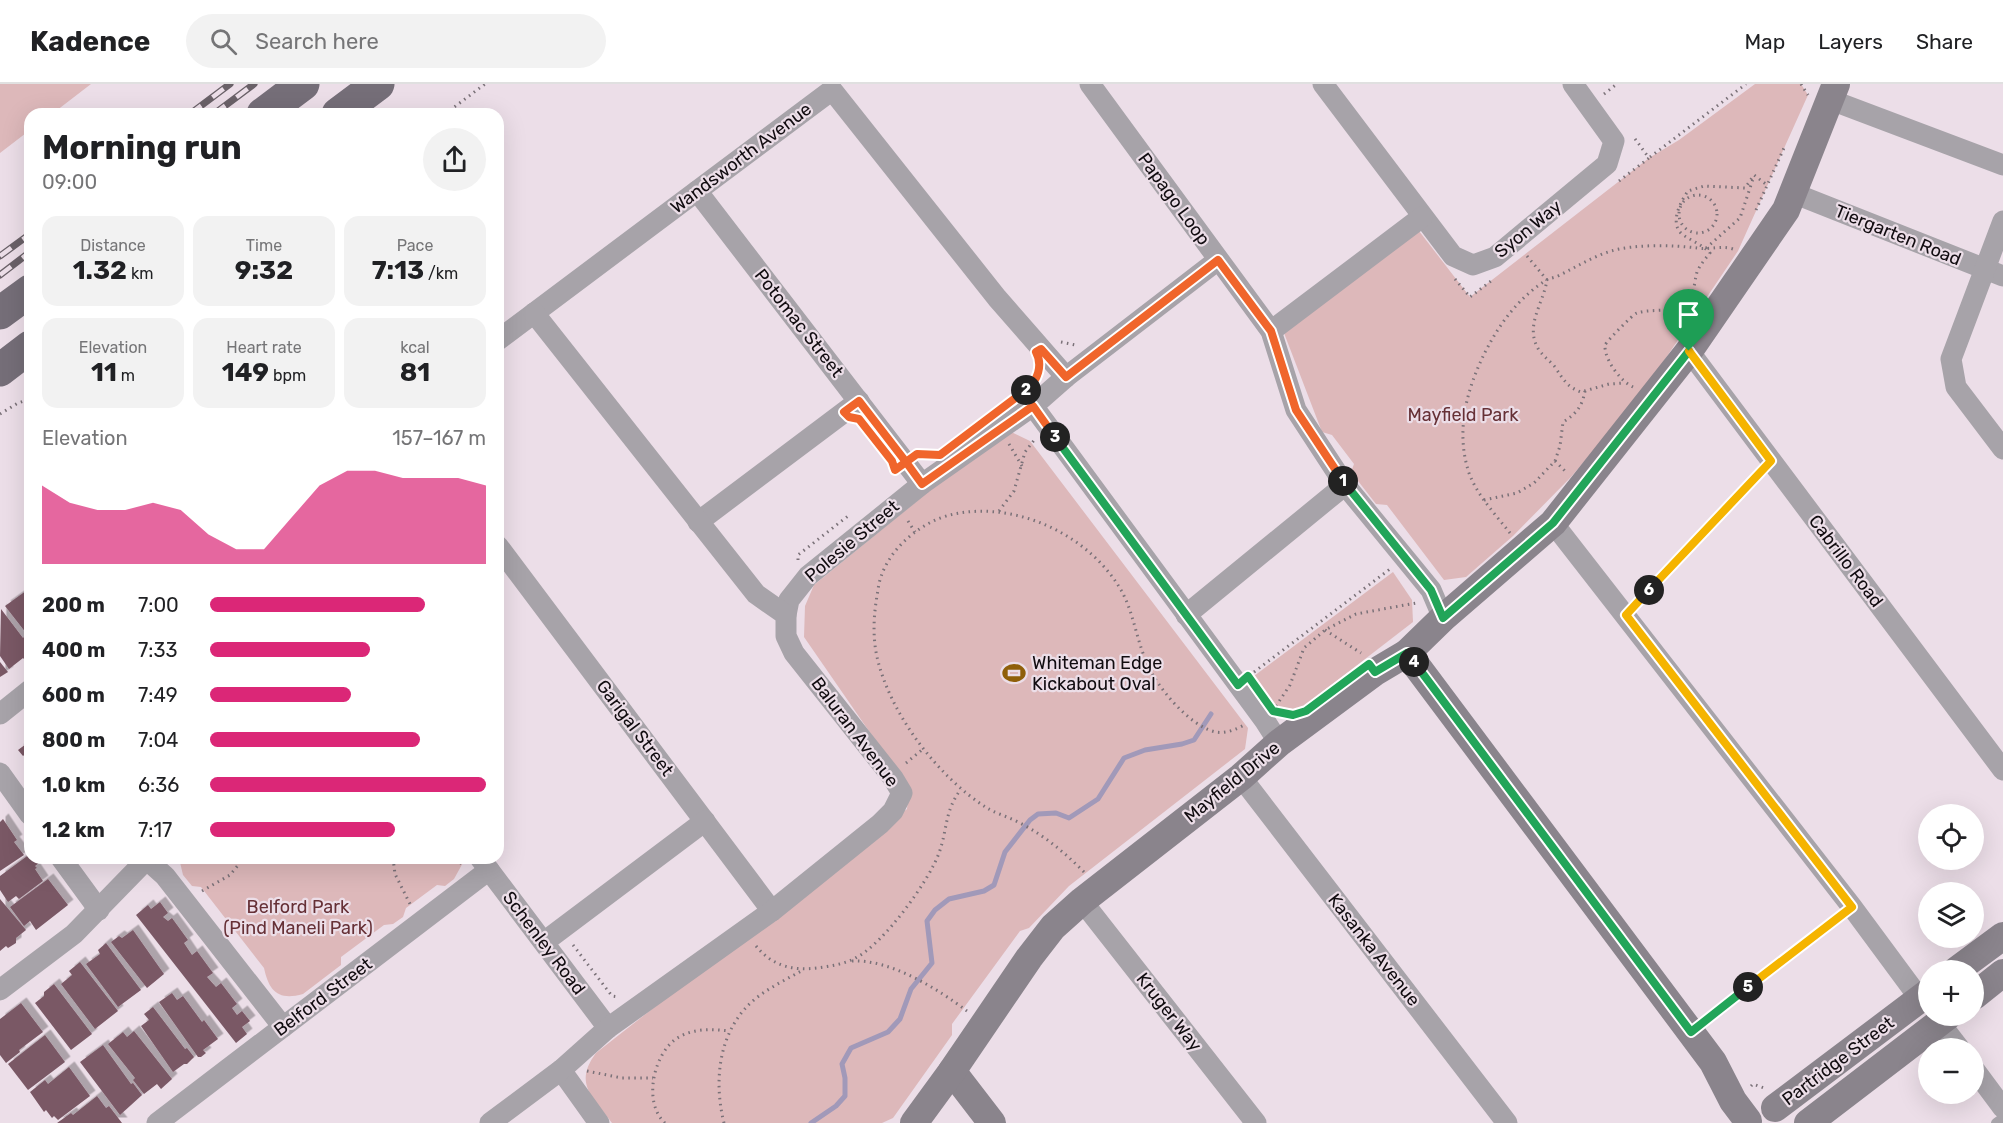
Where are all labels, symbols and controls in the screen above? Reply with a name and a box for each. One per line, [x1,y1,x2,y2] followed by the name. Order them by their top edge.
[186,14,606,68] search box
[30,25,150,58] text: Kadence
[207,25,240,58] icon: search
[255,28,379,55] text: Search here
[1744,29,1785,54] text: Map
[1818,29,1883,54] text: Layers
[1916,29,1973,54] text: Share
[666,98,816,218] street label: Wandsworth Avenue
[42,128,242,167] text: Morning run
[423,128,486,191] button: share
[1133,149,1215,249] street label: Papago Loop
[42,170,97,194] text: 09:00
[1490,195,1566,263] street label: Syon Way
[1832,200,1964,270] street label: Tiergarten Road
[80,236,146,255] text: Distance
[246,236,282,255] text: Time
[397,236,433,255] text: Pace
[73,255,127,286] text: 1.32
[235,255,293,286] text: 9:32
[372,255,424,286] text: 7:13
[127,264,153,283] text: km
[424,264,458,283] text: /km
[750,264,848,382] street label: Potomac Street
[1663,289,1714,351] pin
[1672,298,1705,331] icon: arrive
[79,338,147,357] text: Elevation
[226,338,302,357] text: Heart rate
[400,338,430,357] text: kcal
[91,357,117,388] text: 11
[222,357,269,388] text: 149
[400,357,430,388] text: 81
[117,366,135,385] text: m
[269,366,306,385] text: bpm
[1011,375,1041,405] pin: 2
[1021,380,1031,399] text: 2
[1408,404,1519,426] park label: Mayfield Park
[1040,422,1070,452] pin: 3
[42,426,128,450] text: Elevation
[392,426,486,450] text: 157–167 m
[1050,427,1060,446] text: 3
[1328,466,1358,496] pin: 1
[1339,471,1347,490] text: 1
[800,495,904,587] street label: Polesie Street
[1804,510,1888,612] street label: Cabrillo Road
[1634,575,1664,605] pin: 6
[1644,580,1654,599] text: 6
[42,593,105,617] text: 200 m
[138,593,179,617] text: 7:00
[42,638,105,662] text: 400 m
[138,638,177,662] text: 7:33
[1399,647,1429,677] pin: 4
[1032,652,1162,695] place label: Whiteman Edge Kickabout Oval
[1409,652,1419,671] text: 4
[1001,660,1027,686] sports icon: Whiteman Edge Kickabout Oval
[807,673,903,791] street label: Baluran Avenue
[592,675,678,781] street label: Garigal Street
[42,683,105,707] text: 600 m
[138,683,178,707] text: 7:49
[42,728,105,752] text: 800 m
[138,728,179,752] text: 7:04
[1180,737,1284,827] street label: Mayfield Drive
[42,773,105,797] text: 1.0 km
[138,773,179,797] text: 6:36
[1918,804,1984,1104] map controls
[1918,804,1984,870] button: locate
[42,818,105,842] text: 1.2 km
[138,818,172,842] text: 7:17
[1918,882,1984,948] button: layers
[498,887,590,999] street label: Schenley Road
[1323,889,1425,1011] street label: Kasanka Avenue
[223,896,373,939] park label: Belford Park (Pind Maneli Park)
[270,953,376,1041] street label: Belford Street
[1918,960,1984,1026] button: +
[1132,968,1207,1056] street label: Kruger Way
[1733,972,1763,1002] pin: 5
[1743,977,1753,996] text: 5
[1778,1012,1898,1110] street label: Partridge Street
[1918,1038,1984,1104] button: −

